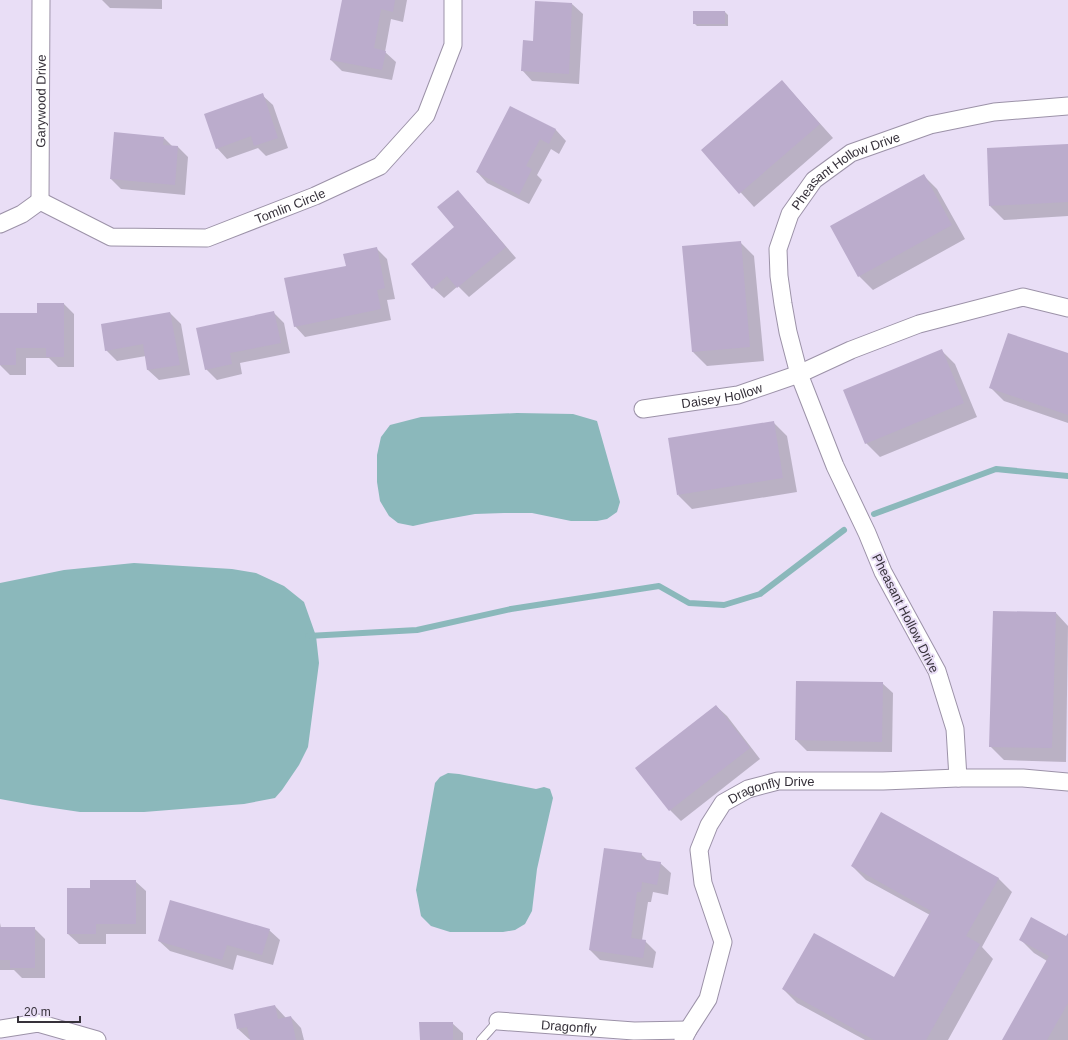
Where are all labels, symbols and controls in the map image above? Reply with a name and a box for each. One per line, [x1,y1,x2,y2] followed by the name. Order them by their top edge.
[33,54,49,148] street label: Garywood Drive
[788,129,902,213] street label: Pheasant Hollow Drive
[253,185,328,227] street label: Tomlin Circle
[680,380,765,411] street label: Daisey Hollow
[869,551,942,675] street label: Pheasant Hollow Drive
[725,773,815,807] street label: Dragonfly Drive
[18,998,80,1024] scale bar
[24,1005,51,1019] text: 20 m
[540,1017,598,1036] street label: Dragonfly

